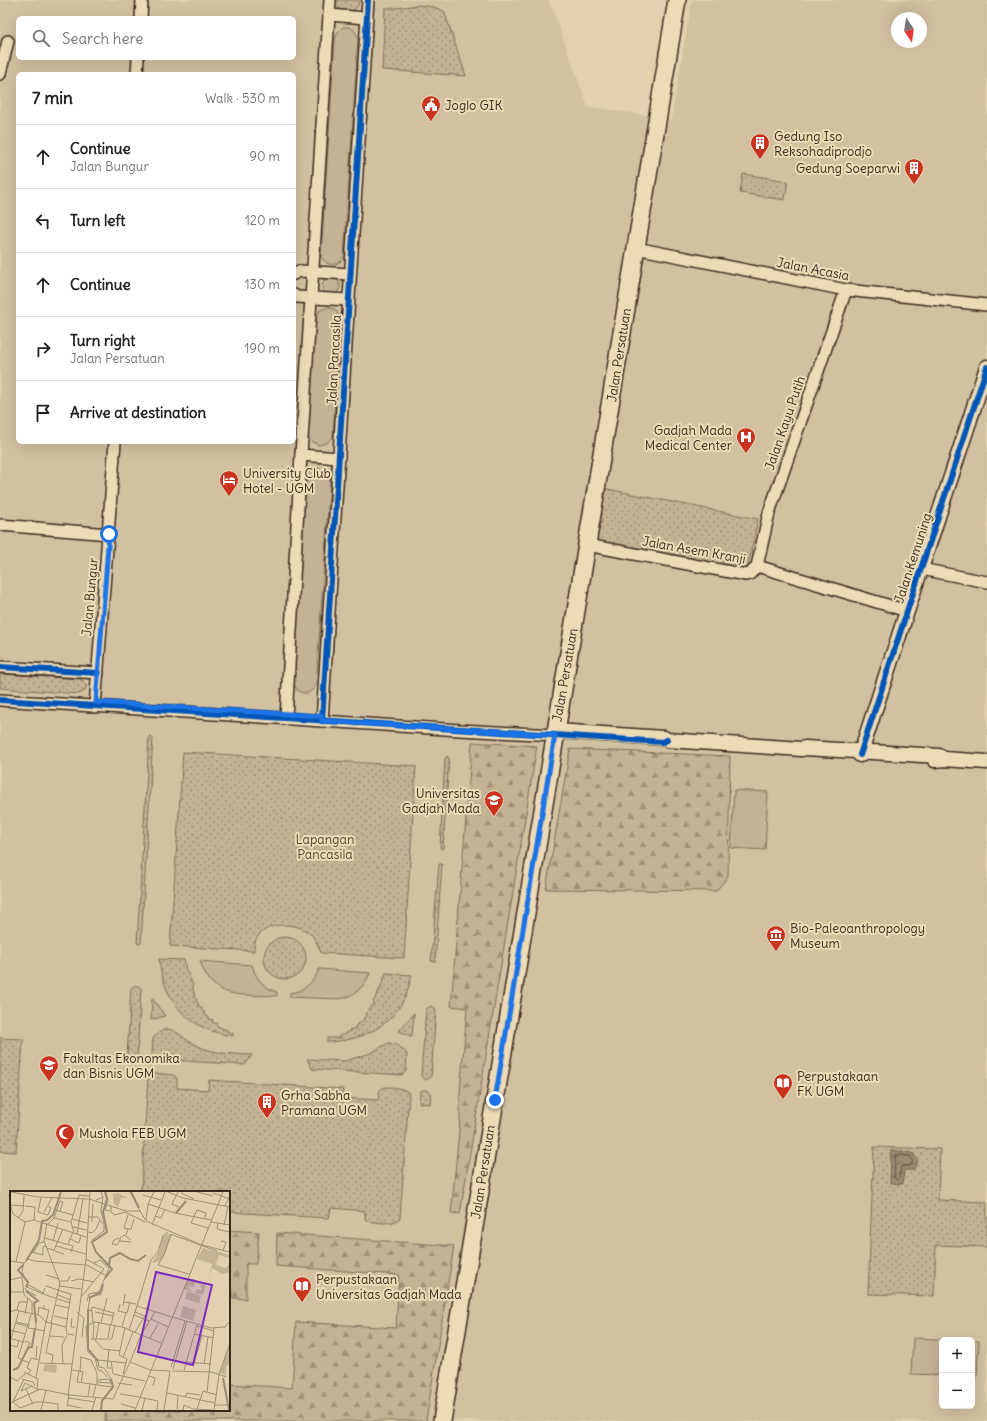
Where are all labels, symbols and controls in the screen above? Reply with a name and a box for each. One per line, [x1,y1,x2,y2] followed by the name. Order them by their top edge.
[891,12,927,48] north arrow
[16,16,296,60] search box
[30,27,52,49] icon: search
[62,29,143,48] text: Search here
[32,87,73,109] text: 7 min
[205,90,280,107] text: Walk · 530 m
[420,94,442,122] public building icon: Joglo GIK
[445,97,503,114] place label: Joglo GIK
[774,128,872,160] place label: Gedung Iso Reksohadiprodjo
[749,132,771,160] building icon: Gedung Iso Reksohadiprodjo
[70,139,131,158] text: Continue
[32,146,54,168] icon: ahead
[249,148,280,165] text: 90 m
[903,157,925,185] building icon: Gedung Soeparwi
[70,158,149,175] text: Jalan Bungur
[796,160,900,177] place label: Gedung Soeparwi
[32,210,54,232] icon: left
[70,211,125,230] text: Turn left
[245,212,280,229] text: 120 m
[775,254,851,284] street label: Jalan Acasia
[32,274,54,296] icon: ahead
[70,275,131,294] text: Continue
[244,276,280,293] text: 130 m
[603,306,635,403] street label: Jalan Persatuan
[323,314,345,406] street label: Jalan Pancasila
[70,331,135,350] text: Turn right
[32,338,54,360] icon: right
[244,340,280,357] text: 190 m
[70,350,165,367] text: Jalan Persatuan
[761,373,809,472] street label: Jalan Kayu Putih
[32,402,54,424] icon: arrive
[70,403,206,422] text: Arrive at destination
[645,422,733,454] place label: Gadjah Mada Medical Center
[735,426,757,454] hospital icon: Gadjah Mada Medical Center
[243,465,331,497] place label: University Club Hotel - UGM
[218,469,240,497] hotel icon: University Club Hotel - UGM
[890,511,936,605] street label: Jalan Kemuning
[100,525,118,543] route start
[641,533,747,567] street label: Jalan Asem Kranji
[78,556,102,637] street label: Jalan Bungur
[548,626,582,723] street label: Jalan Persatuan
[402,785,480,817] place label: Universitas Gadjah Mada
[483,789,505,817] school or university icon: Universitas Gadjah Mada
[296,831,355,863] park label: Lapangan Pancasila
[790,920,925,952] place label: Bio-Paleoanthropology Museum
[765,924,787,952] museum icon: Bio-Paleoanthropology Museum
[63,1050,180,1082] place label: Fakultas Ekonomika dan Bisnis UGM
[38,1054,60,1082] school or university icon: Fakultas Ekonomika dan Bisnis UGM
[797,1068,879,1100] place label: Perpustakaan FK UGM
[772,1072,794,1100] library icon: Perpustakaan FK UGM
[281,1087,367,1119] place label: Grha Sabha Pramana UGM
[256,1091,278,1119] building icon: Grha Sabha Pramana UGM
[486,1091,504,1109] route end
[54,1122,76,1150] mosque icon: Mushola FEB UGM
[467,1123,499,1220] street label: Jalan Persatuan
[79,1125,187,1142] place label: Mushola FEB UGM
[10,1191,230,1411] inset map
[316,1271,462,1303] place label: Perpustakaan Universitas Gadjah Mada
[291,1275,313,1303] library icon: Perpustakaan Universitas Gadjah Mada
[939,1337,975,1409] map controls
[939,1337,975,1373] button: +
[939,1373,975,1409] button: −

